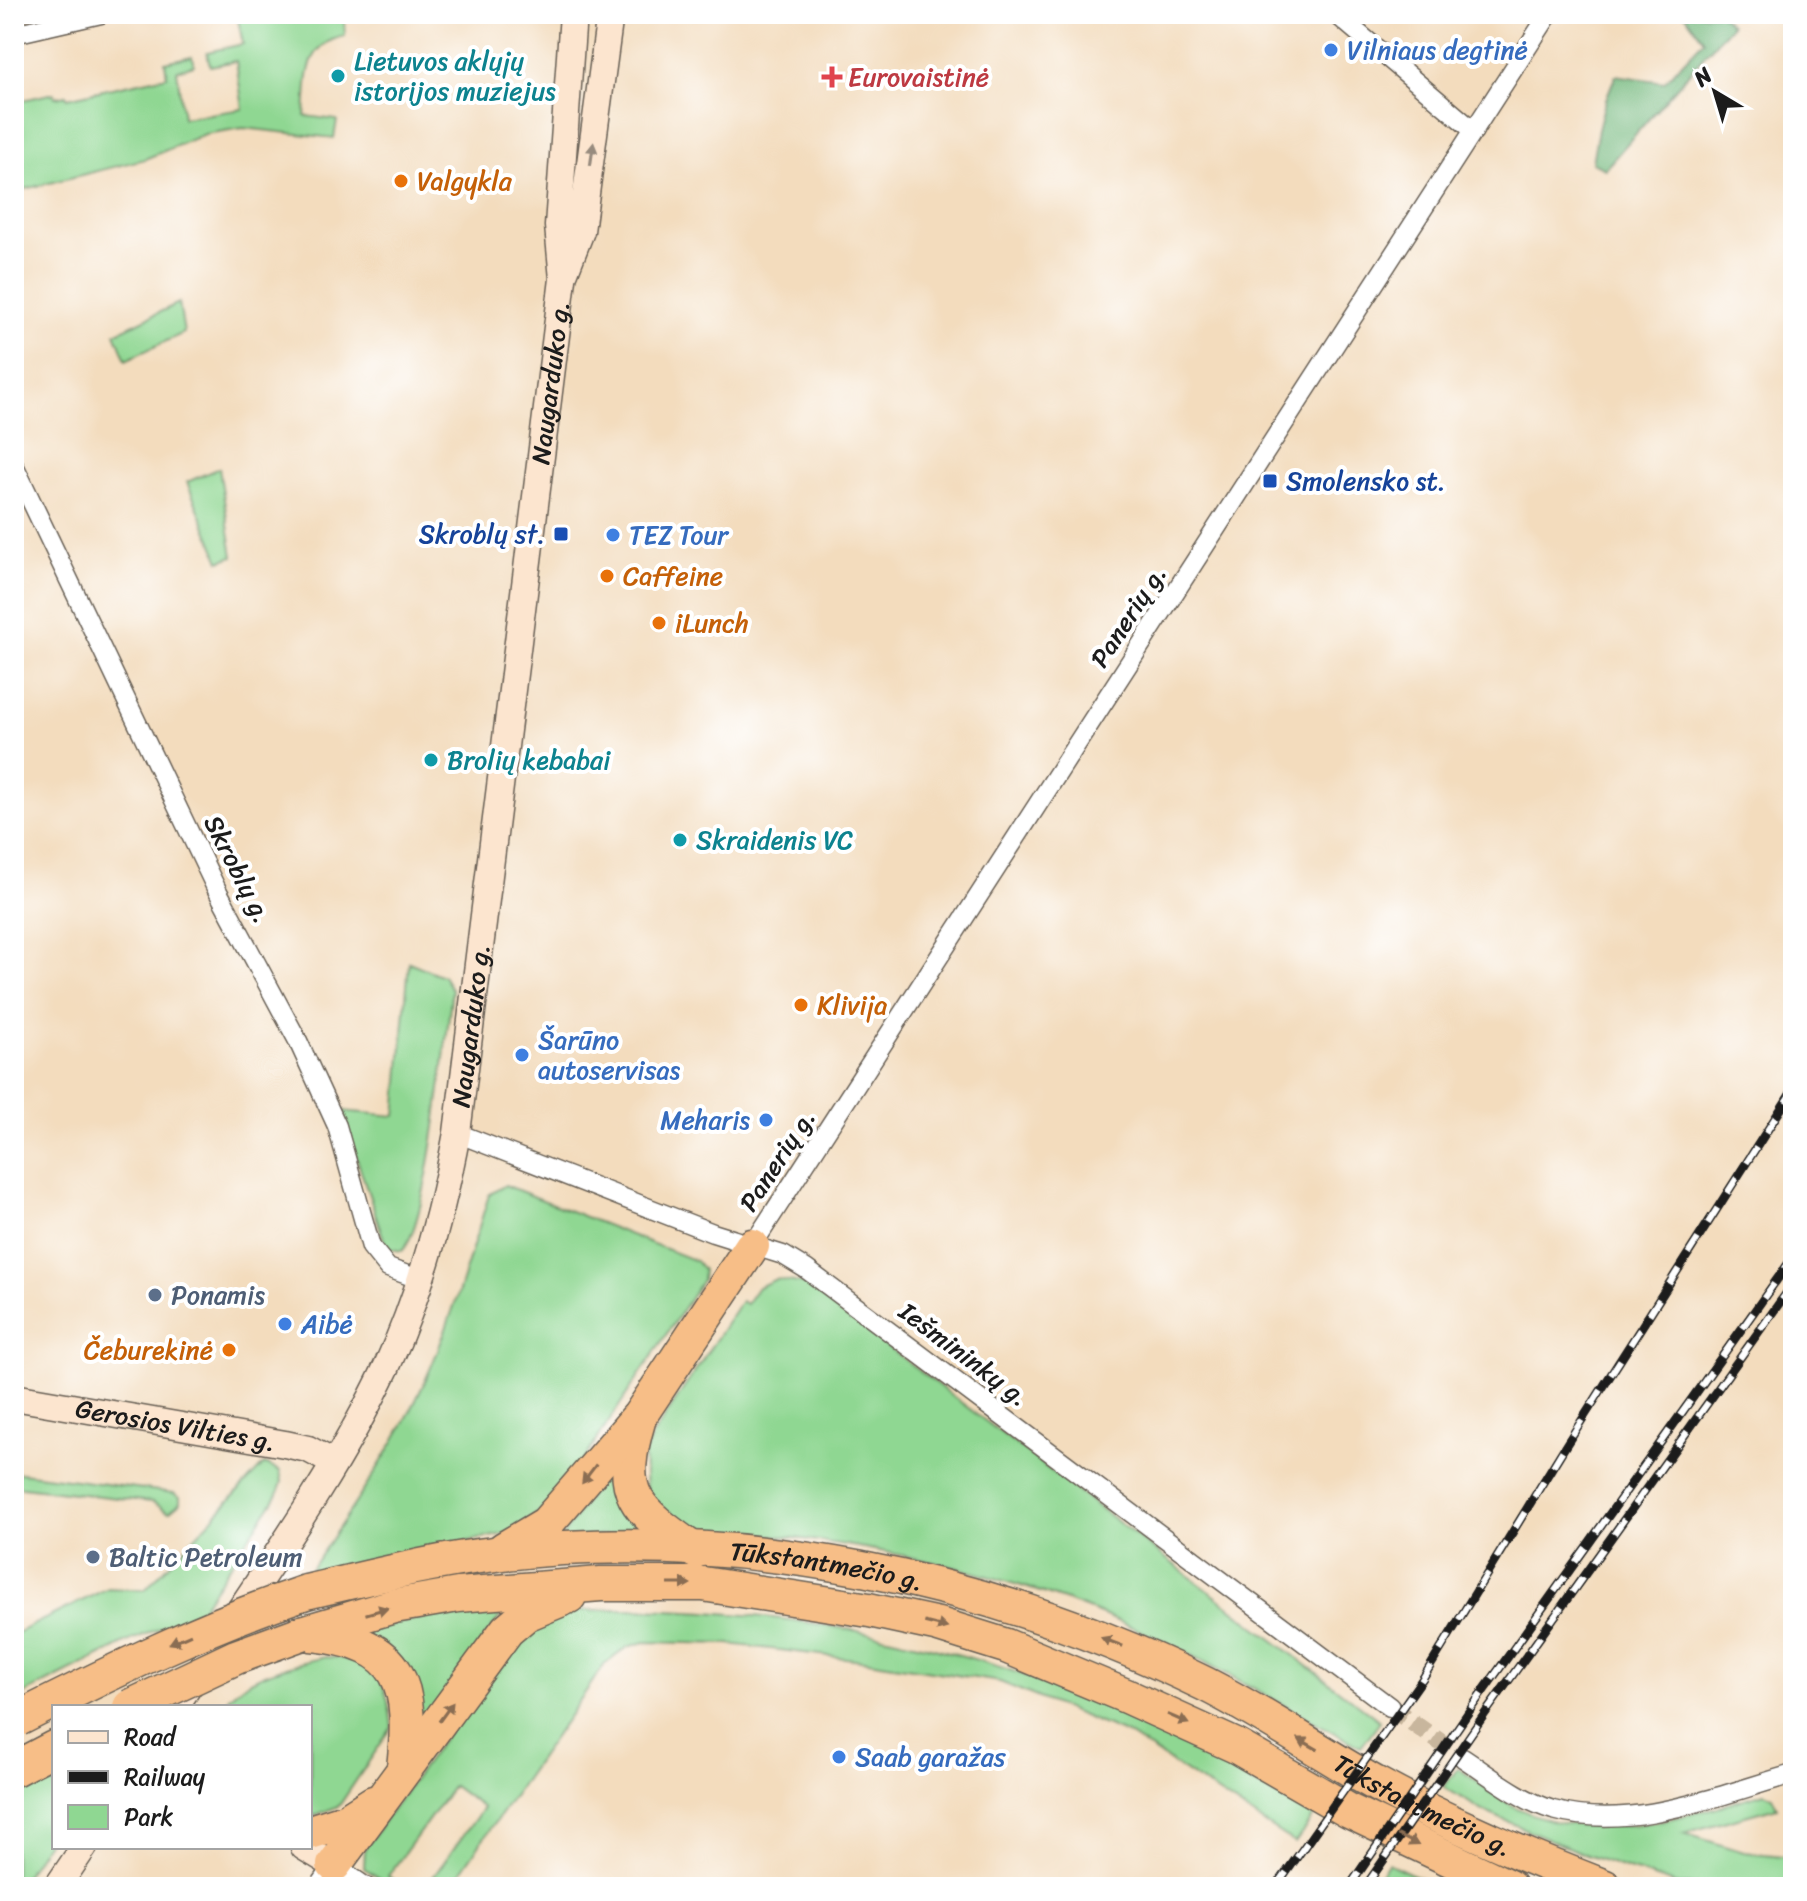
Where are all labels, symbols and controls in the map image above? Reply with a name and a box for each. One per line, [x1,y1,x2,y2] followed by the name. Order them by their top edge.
[1347,27,1528,73] place label: Vilniaus degtinė
[354,38,556,114] place label: Lietuvos aklųjų istorijos muziejus
[1322,41,1340,59] marker: Vilniaus degtinė
[1675,52,1755,132] north arrow
[848,54,989,100] place label: Eurovaistinė
[1684,56,1722,97] text: N
[329,67,347,85] marker: Lietuvos aklųjų istorijos muziejus
[823,68,841,86] marker: Eurovaistinė
[586,141,599,166] one-way arrow
[417,158,513,204] place label: Valgykla
[392,172,410,190] marker: Valgykla
[517,298,583,467] street label: Naugarduko g.
[1286,458,1446,504] place label: Smolensko st.
[1261,472,1279,490] marker: Smolensko st.
[419,511,545,557] place label: Skroblų st.
[629,512,729,558] place label: TEZ Tour
[552,525,570,543] marker: Skroblų st.
[604,526,622,544] marker: TEZ Tour
[623,553,723,599] place label: Caffeine
[1077,555,1179,677] street label: Panerių g.
[598,567,616,585] marker: Caffeine
[675,600,749,646] place label: iLunch
[650,614,668,632] marker: iLunch
[447,737,611,783] place label: Brolių kebabai
[422,751,440,769] marker: Brolių kebabai
[191,806,285,932] street label: Skroblų g.
[696,817,853,863] place label: Skraidenis VC
[671,831,689,849] marker: Skraidenis VC
[437,941,503,1110] street label: Naugarduko g.
[817,982,887,1028] place label: Klivija
[792,996,810,1014] marker: Klivija
[538,1017,680,1093] place label: Šarūno autoservisas
[513,1046,531,1064] marker: Šarūno autoservisas
[660,1097,750,1143] place label: Meharis
[726,1099,828,1221] street label: Panerių g.
[757,1111,775,1129] marker: Meharis
[171,1272,265,1318] place label: Ponamis
[146,1286,164,1304] marker: Ponamis
[888,1289,1039,1419] street label: Iešmininkų g.
[300,1301,353,1347] place label: Aibė
[276,1315,294,1333] marker: Aibė
[84,1327,213,1373] place label: Čeburekinė
[220,1341,238,1359] marker: Čeburekinė
[72,1385,279,1465] street label: Gerosios Vilties g.
[581,1464,597,1484] one-way arrow
[728,1528,928,1604] street label: Tūkstantmečio g.
[109,1534,302,1580] place label: Baltic Petroleum
[84,1548,102,1566] marker: Baltic Petroleum
[667,1578,692,1590] one-way arrow
[364,1605,389,1617] one-way arrow
[923,1619,948,1631] one-way arrow
[168,1632,192,1645] one-way arrow
[1100,1635,1124,1648] one-way arrow
[437,1701,453,1722] one-way arrow
[52,1705,312,1849] legend
[1166,1712,1189,1726] one-way arrow
[124,1716,178,1758] text: Road
[855,1734,1007,1780] place label: Saab garažas
[1297,1737,1319,1751] one-way arrow
[1324,1741,1519,1870] street label: Tūkstantmečio g.
[830,1748,848,1766] marker: Saab garažas
[124,1756,206,1798] text: Railway
[124,1796,173,1838] text: Park
[1396,1833,1419,1847] one-way arrow

